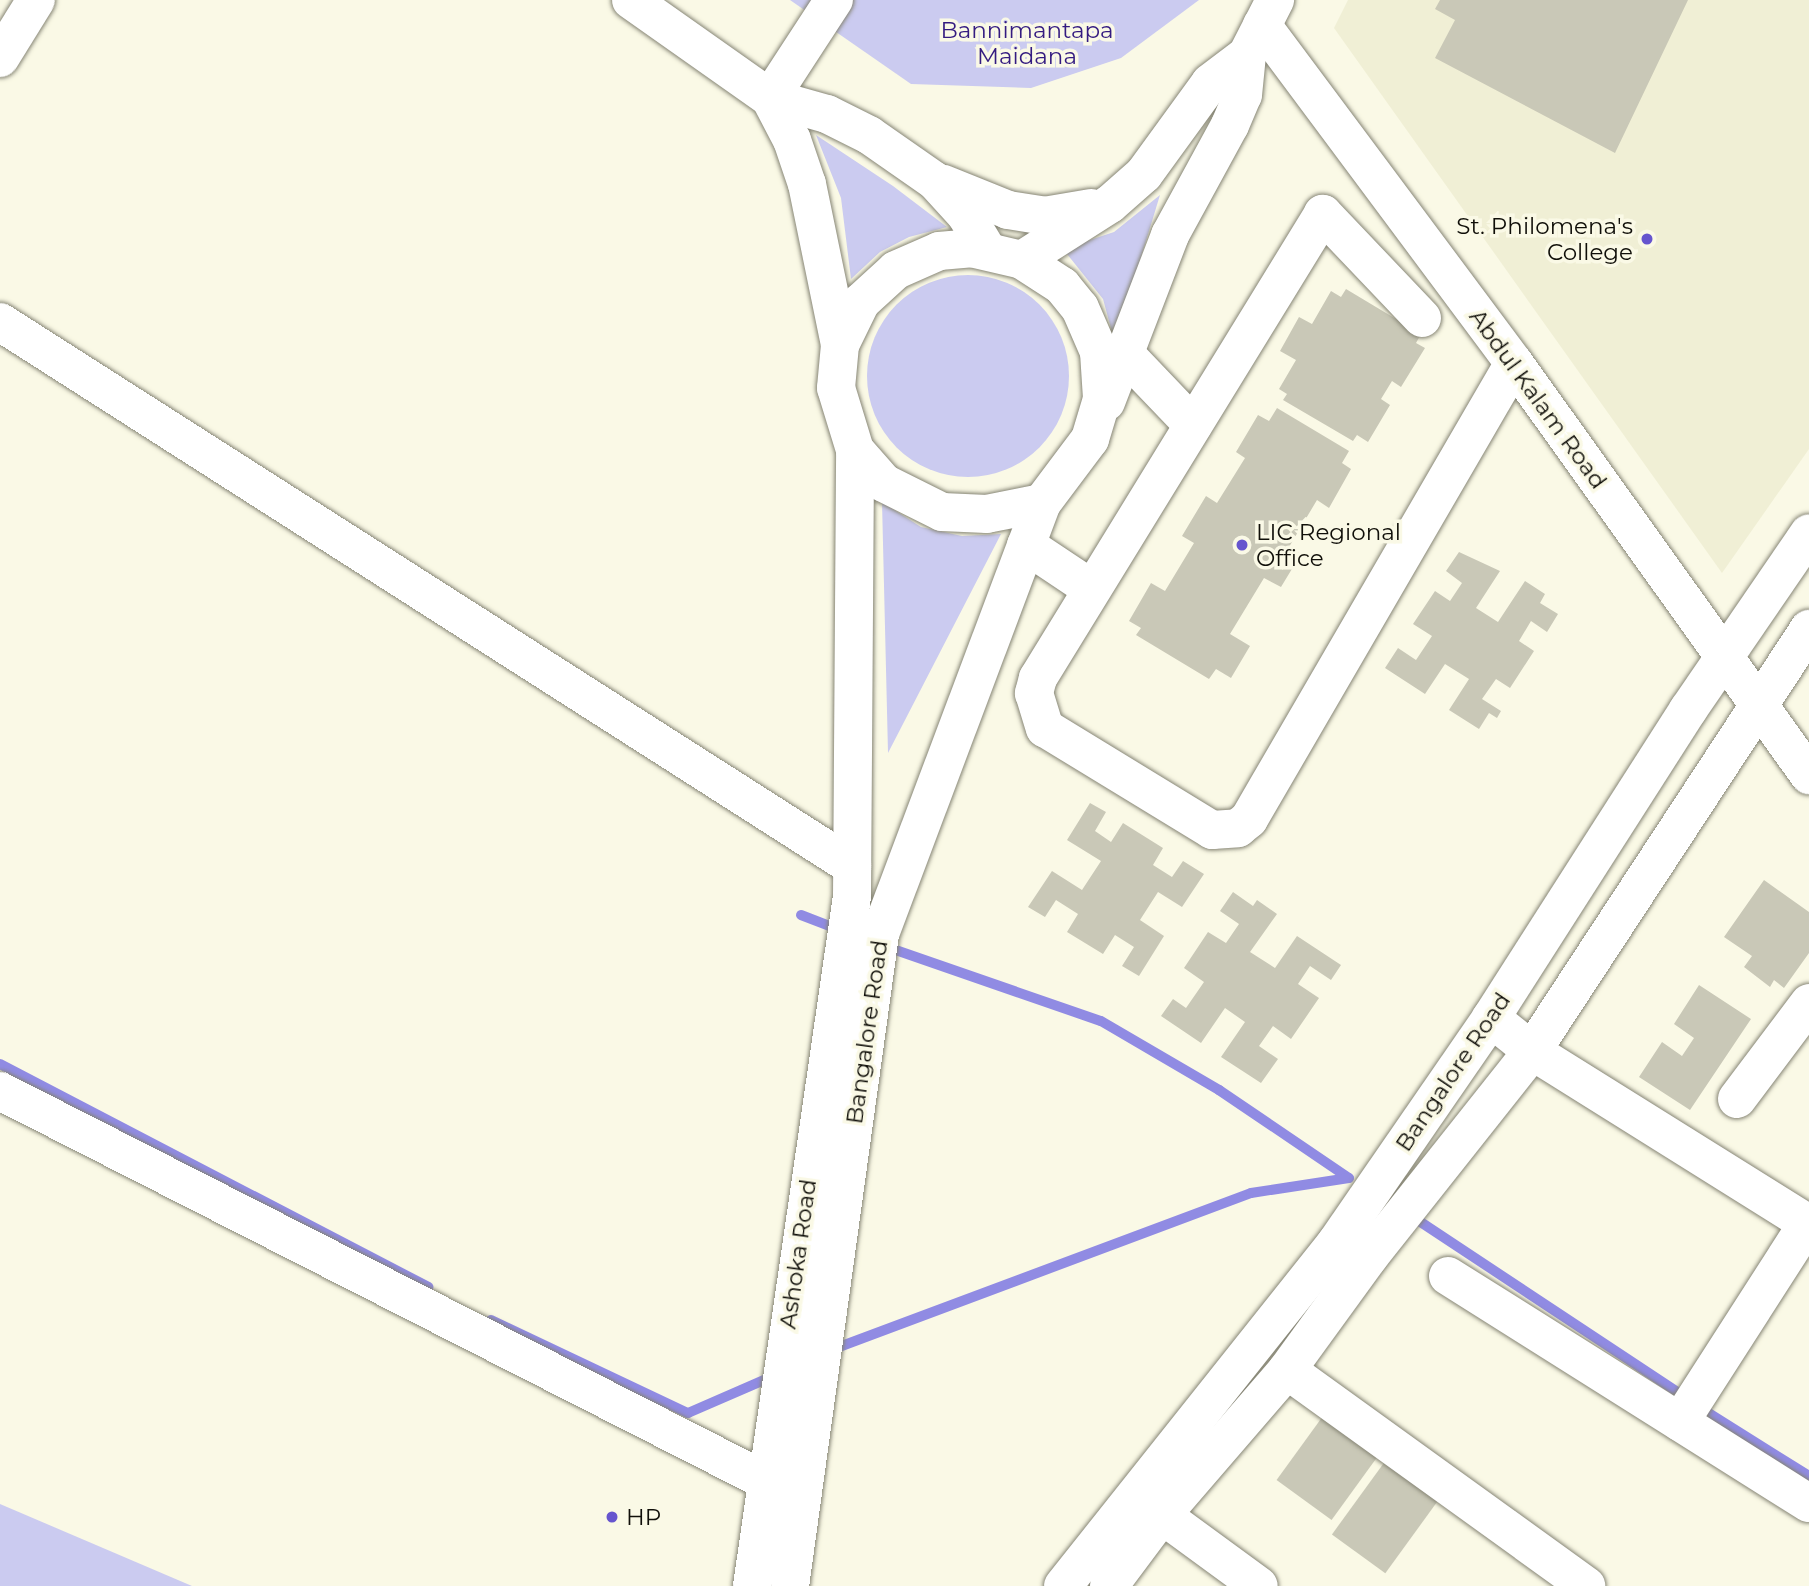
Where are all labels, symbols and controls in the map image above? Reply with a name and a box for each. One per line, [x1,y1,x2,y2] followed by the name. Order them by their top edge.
[940,16,1114,70] park label: Bannimantapa Maidana
[1456,212,1633,266] place label: St. Philomena's College
[1639,231,1655,247] marker: St. Philomena's College
[1464,304,1612,494] street label: Abdul Kalam Road
[1256,518,1401,572] place label: LIC Regional Office
[1234,537,1250,553] marker: LIC Regional Office
[840,938,894,1126] street label: Bangalore Road
[1390,987,1516,1157] street label: Bangalore Road
[774,1177,822,1331] street label: Ashoka Road
[626,1503,661,1531] place label: HP
[604,1509,620,1525] marker: HP

